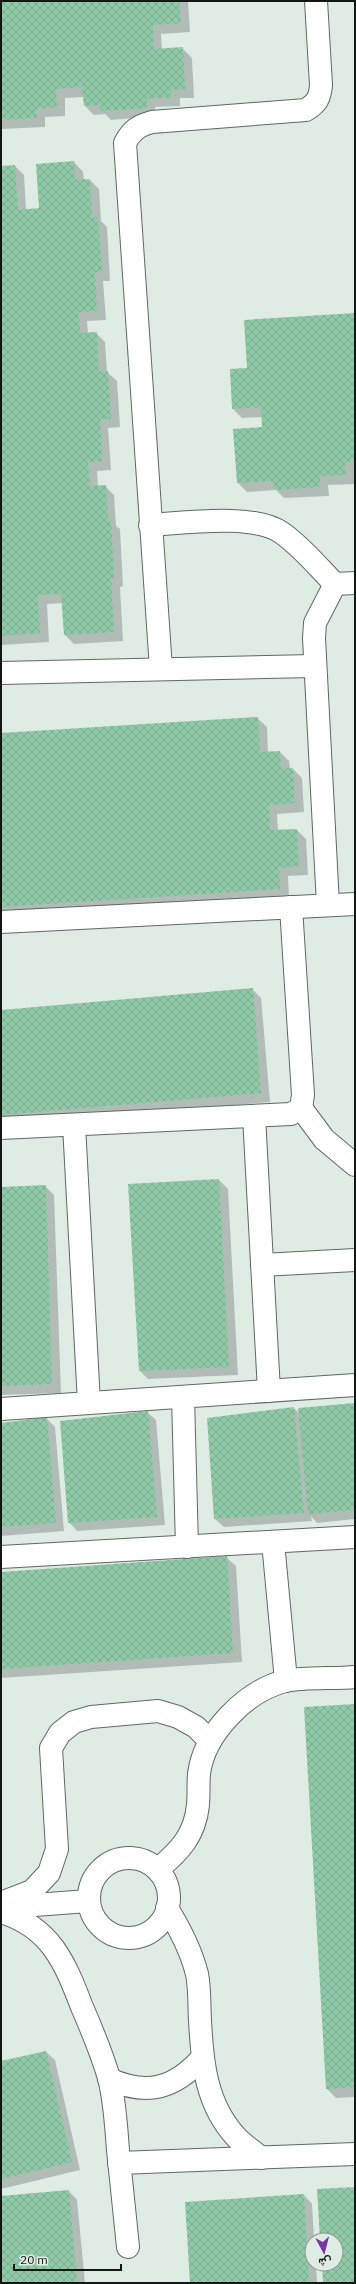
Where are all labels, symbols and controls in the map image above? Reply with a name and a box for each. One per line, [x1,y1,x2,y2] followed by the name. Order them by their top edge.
[304,2232,344,2272] north arrow
[14,2246,121,2272] scale bar
[20,2252,48,2267] text: 20 m
[318,2254,333,2270] text: ش

